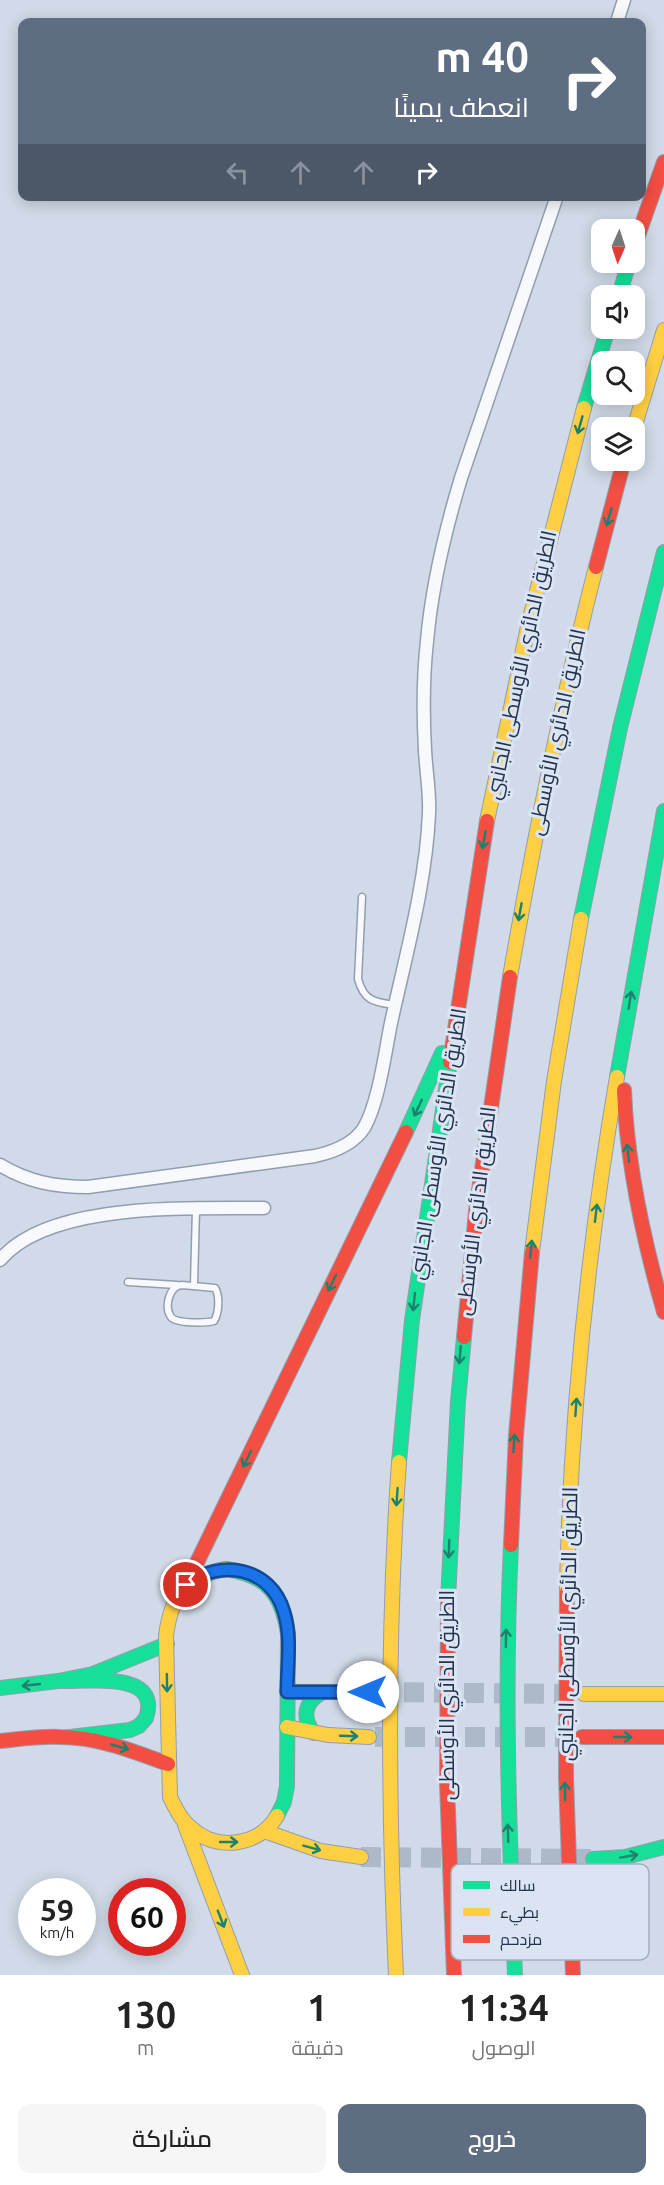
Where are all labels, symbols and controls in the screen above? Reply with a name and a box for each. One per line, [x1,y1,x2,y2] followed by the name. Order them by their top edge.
[435,33,529,80] text: 40 m
[550,42,628,120] icon: right
[393,92,529,122] text: انعطف يمينًا
[221,156,254,189] icon: left
[284,156,317,189] icon: ahead
[347,156,380,189] icon: ahead
[410,156,443,189] icon: right
[591,219,645,273] north arrow
[591,219,645,471] map controls
[591,285,645,339] button: sound
[591,351,645,405] button: search
[573,415,585,434] one-way arrow
[591,417,645,471] button: layers
[602,507,614,526] one-way arrow
[480,528,562,802] street label: الطريق الدائري الأوسطى الجانبي
[523,626,591,838] street label: الطريق الدائري الأوسطى
[479,829,490,849] one-way arrow
[514,902,525,921] one-way arrow
[625,990,636,1010] one-way arrow
[404,1006,475,1282] street label: الطريق الدائري الأوسطى الجانبي
[412,1098,424,1116] one-way arrow
[450,1105,505,1317] street label: الطريق الدائري الأوسطى
[622,1144,633,1163] one-way arrow
[591,1204,602,1223] one-way arrow
[526,1239,537,1259] one-way arrow
[326,1274,338,1292] one-way arrow
[408,1292,419,1312] one-way arrow
[455,1344,466,1364] one-way arrow
[571,1398,582,1417] one-way arrow
[508,1433,519,1453] one-way arrow
[241,1449,253,1467] one-way arrow
[391,1486,402,1506] one-way arrow
[553,1487,586,1762] street label: الطريق الدائري الأوسطى الجانبي
[443,1539,454,1559] one-way arrow
[160,1559,211,1610] pin
[169,1568,202,1601] icon: arrive
[434,1590,463,1800] street label: الطريق الدائري الأوسطى
[500,1628,512,1648] one-way arrow
[336,1660,400,1724] position arrow
[161,1672,173,1692] one-way arrow
[22,1680,41,1691] one-way arrow
[338,1731,358,1742] one-way arrow
[612,1731,632,1743] one-way arrow
[110,1742,129,1753] one-way arrow
[560,1781,571,1801] one-way arrow
[502,1823,514,1843] one-way arrow
[218,1836,238,1848] one-way arrow
[302,1843,321,1854] one-way arrow
[619,1850,638,1861] one-way arrow
[451,1864,649,1960] legend
[500,1876,535,1894] text: سالك
[108,1878,186,1956] speed limit sign: 60
[40,1893,74,1927] text: 59
[500,1903,539,1926] text: بطيء
[216,1909,227,1928] one-way arrow
[40,1924,74,1941] text: km/h
[500,1930,542,1951] text: مزدحم
[307,1987,328,2028] text: 1
[459,1987,549,2028] text: 11:34
[115,1994,176,2035] text: 130
[137,2036,154,2059] text: m
[291,2036,343,2059] text: دقيقة
[472,2036,536,2059] text: الوصول
[18,2104,326,2173] button: مشاركة
[338,2104,646,2173] button: خروج

